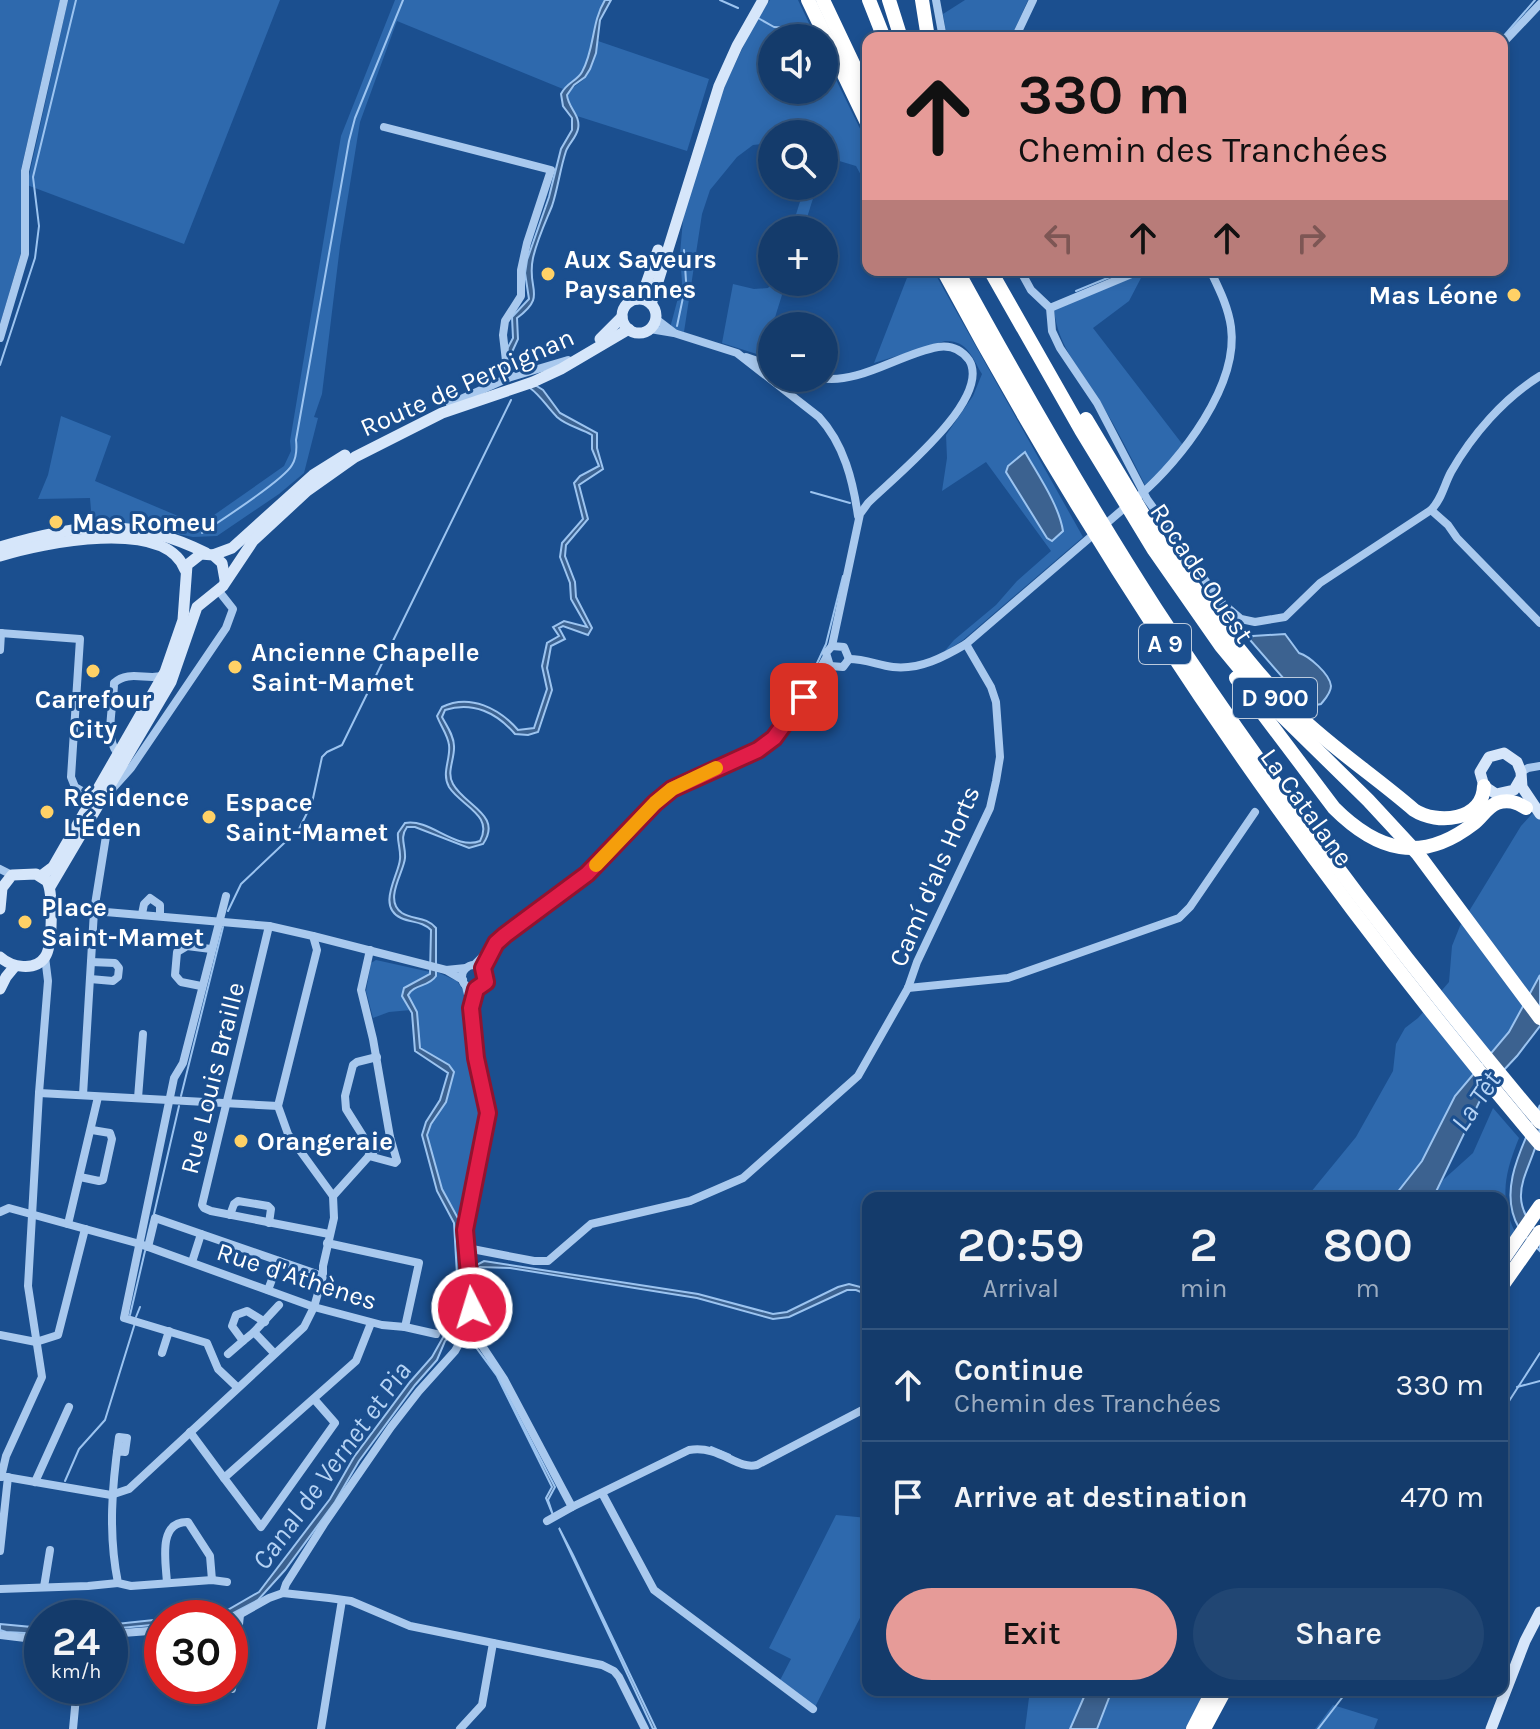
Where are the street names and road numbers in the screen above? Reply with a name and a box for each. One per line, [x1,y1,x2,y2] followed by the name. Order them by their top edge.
[356,321,579,444] street label: Route de Perpignan
[1143,497,1260,649] street label: Rocade Ouest
[1139,624,1191,664] road number: A 9
[1233,678,1317,718] road number: D 900
[1254,743,1360,872] street label: La Catalane
[882,781,986,971] street label: Camí d'als Horts
[174,979,251,1177] street label: Rue Louis Braille
[213,1236,381,1317] street label: Rue d'Athènes

